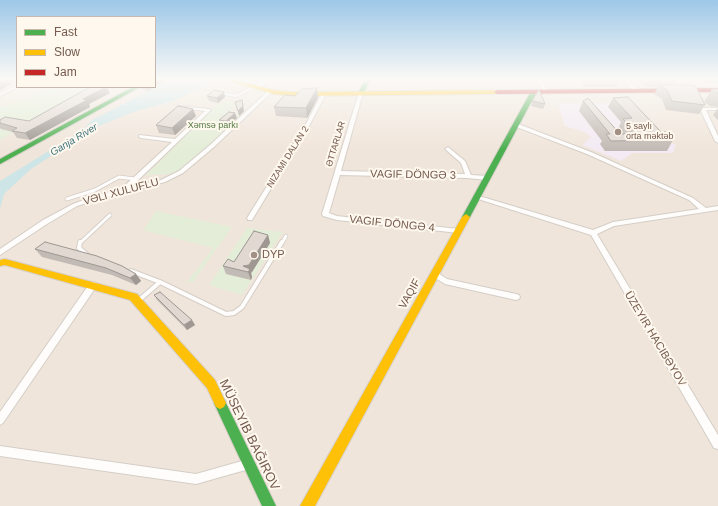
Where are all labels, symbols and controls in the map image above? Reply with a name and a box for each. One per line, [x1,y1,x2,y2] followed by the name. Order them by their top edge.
[16,16,156,88] legend
[54,25,77,39] text: Fast
[54,45,80,59] text: Slow
[54,65,77,79] text: Jam
[324,120,348,168] street label: ƏTTARLAR
[48,121,100,159] water label: Ganja River
[188,121,238,131] park label: Xəmsə parkı
[626,122,674,143] place label: 5 saylı orta məktəb
[265,124,311,190] street label: NIZAMI DALAN 2
[613,127,623,137] marker: 5 saylı orta məktəb
[370,168,456,182] street label: VAGIF DÖNGƏ 3
[82,176,160,208] street label: VƏLI XULUFLU
[349,213,435,235] street label: VAGIF DÖNGƏ 4
[262,248,285,262] place label: DYP
[249,250,259,260] marker: DYP
[396,277,424,311] street label: VAQIF
[621,289,689,389] street label: ÜZEYIR HACIBƏYOV
[215,377,283,493] street label: MÜSEYIB BAĞIROV

